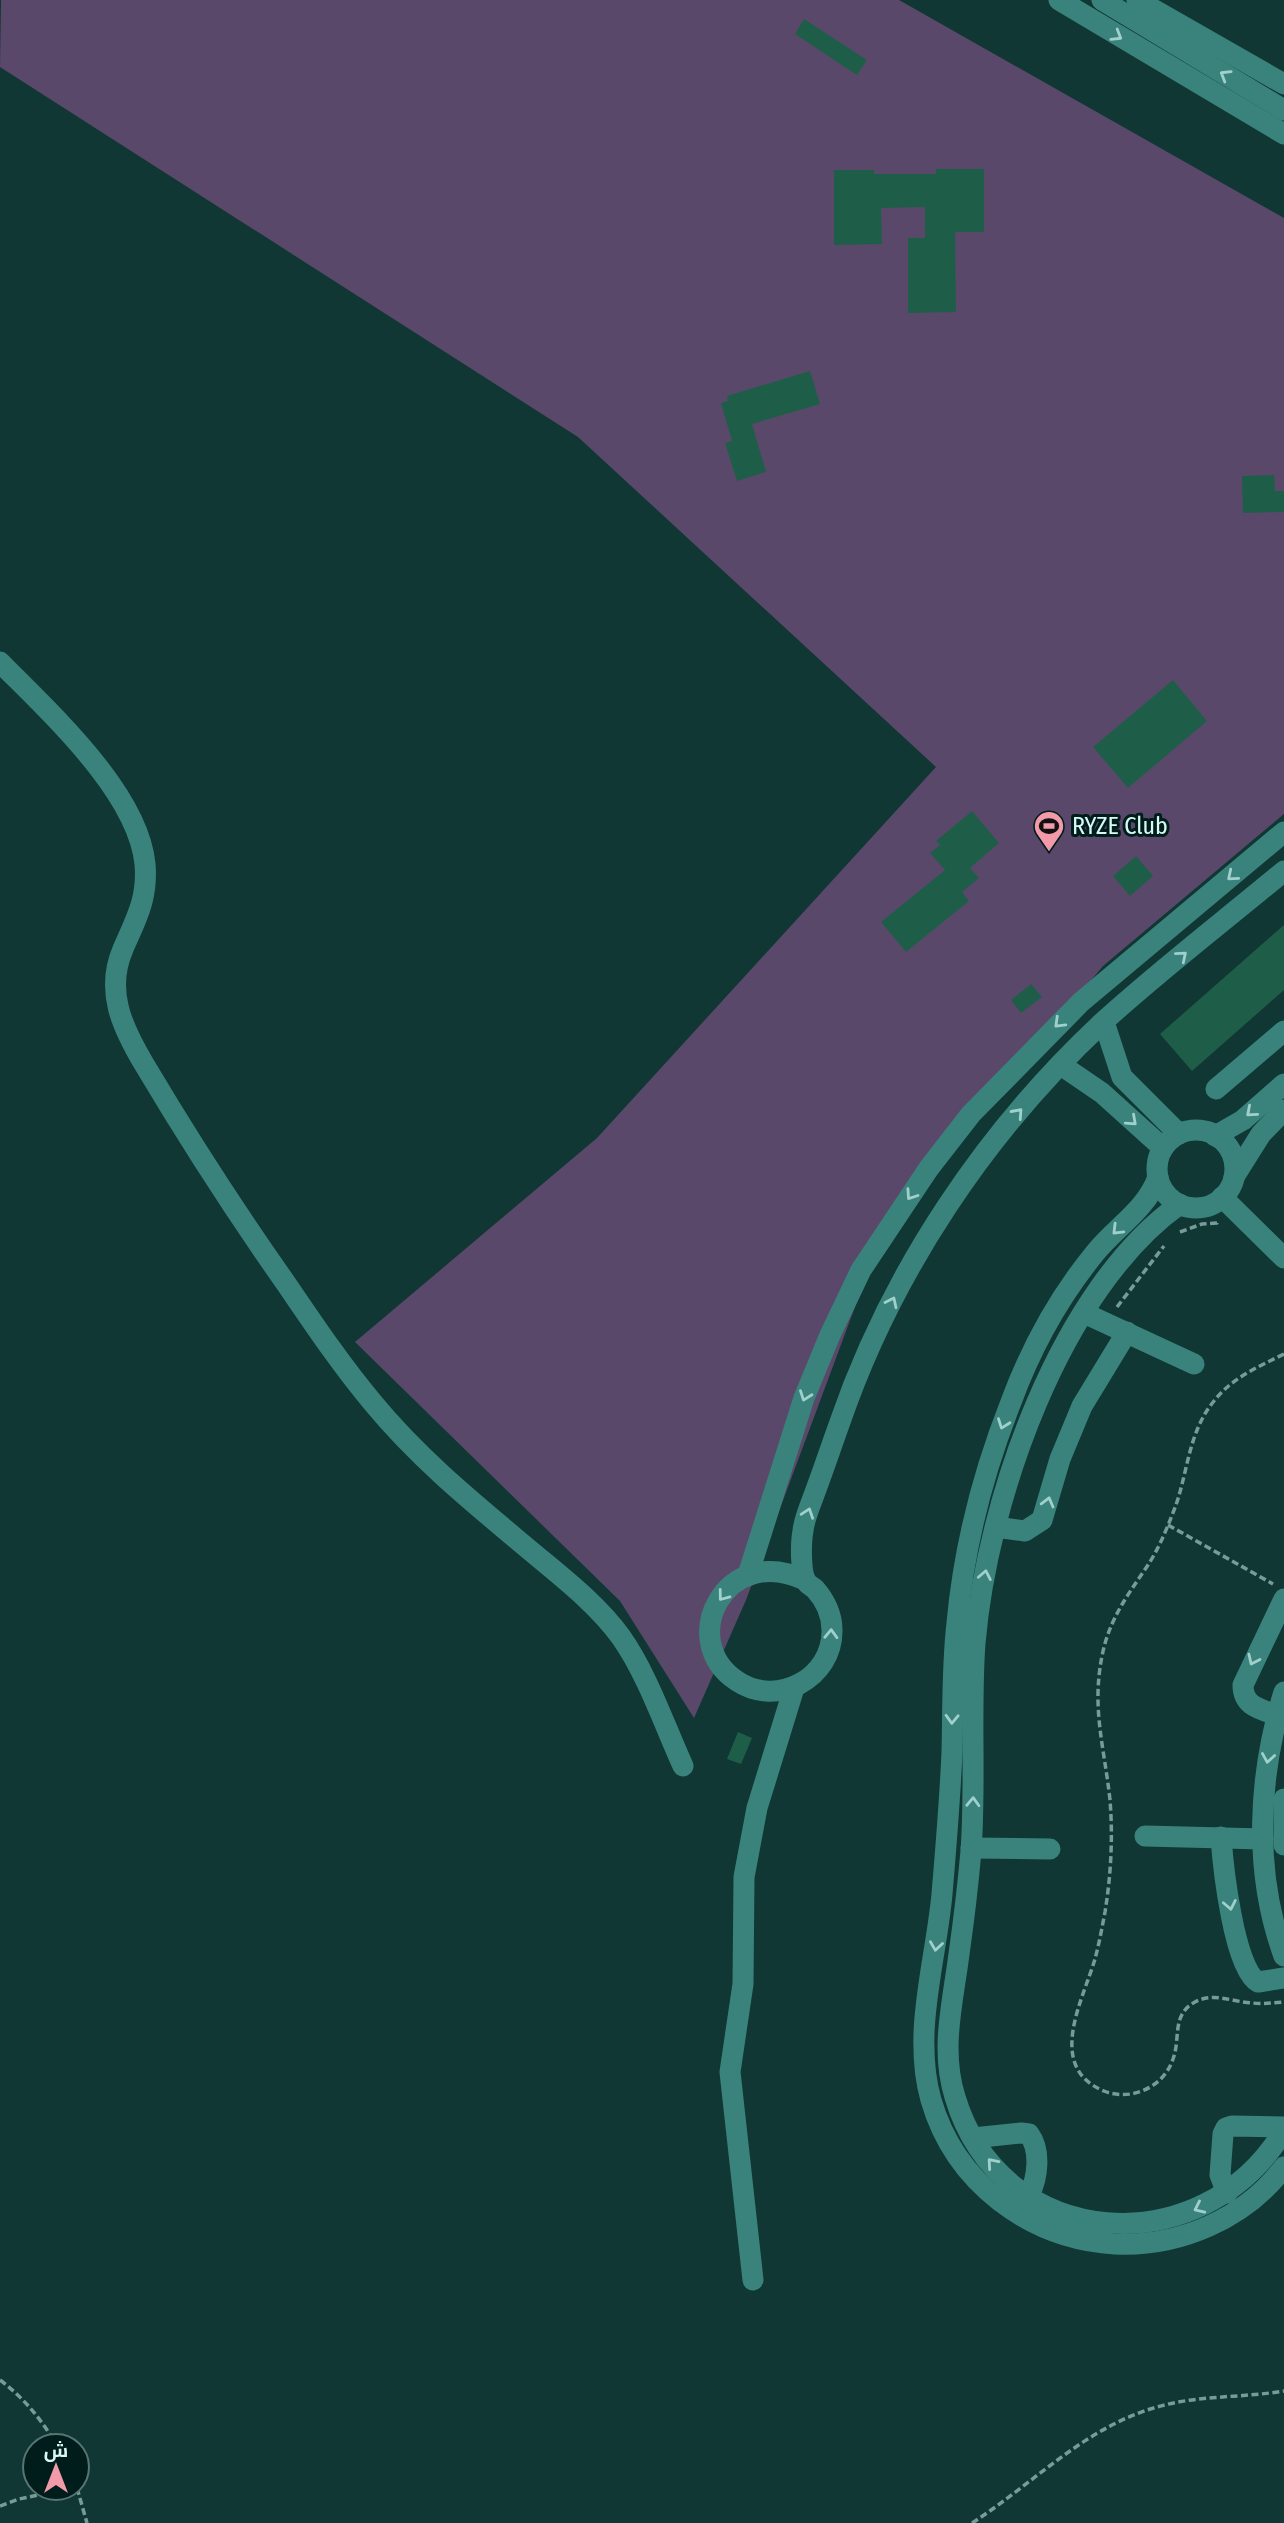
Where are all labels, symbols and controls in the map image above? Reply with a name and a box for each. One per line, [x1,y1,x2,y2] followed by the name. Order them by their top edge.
[1109,28,1122,41] one-way arrow
[1220,71,1233,84] one-way arrow
[1032,809,1066,853] sports icon: RYZE Club
[1072,812,1168,840] place label: RYZE Club
[1227,868,1240,880] one-way arrow
[1175,952,1187,965] one-way arrow
[1054,1015,1067,1028] one-way arrow
[1246,1104,1259,1116] one-way arrow
[1010,1108,1022,1121] one-way arrow
[1124,1113,1137,1125] one-way arrow
[906,1188,919,1201] one-way arrow
[1112,1221,1125,1234] one-way arrow
[884,1297,898,1309] one-way arrow
[799,1390,813,1402] one-way arrow
[997,1418,1011,1430] one-way arrow
[1039,1496,1054,1508] one-way arrow
[800,1508,814,1520] one-way arrow
[977,1569,992,1581] one-way arrow
[719,1588,731,1600] one-way arrow
[823,1628,838,1639] one-way arrow
[1247,1653,1261,1665] one-way arrow
[945,1714,960,1725] one-way arrow
[1261,1752,1276,1764] one-way arrow
[965,1796,981,1806] one-way arrow
[1221,1899,1236,1911] one-way arrow
[929,1940,944,1952] one-way arrow
[988,2158,1000,2171] one-way arrow
[1194,2200,1207,2214] one-way arrow
[21,2432,91,2502] north arrow
[44,2439,68,2462] text: ش

